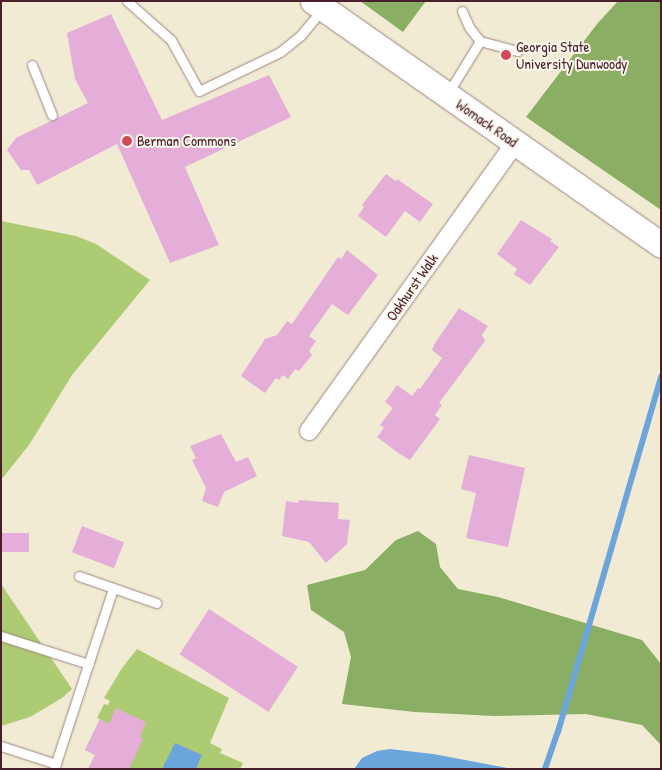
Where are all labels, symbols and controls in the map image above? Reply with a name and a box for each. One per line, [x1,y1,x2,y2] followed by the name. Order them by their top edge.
[516,37,627,72] place label: Georgia State University Dunwoody
[500,49,512,61] marker: Georgia State University Dunwoody
[453,95,521,151] street label: Womack Road
[137,132,236,150] place label: Berman Commons
[121,135,133,147] marker: Berman Commons
[382,250,442,324] street label: Oakhurst Walk

